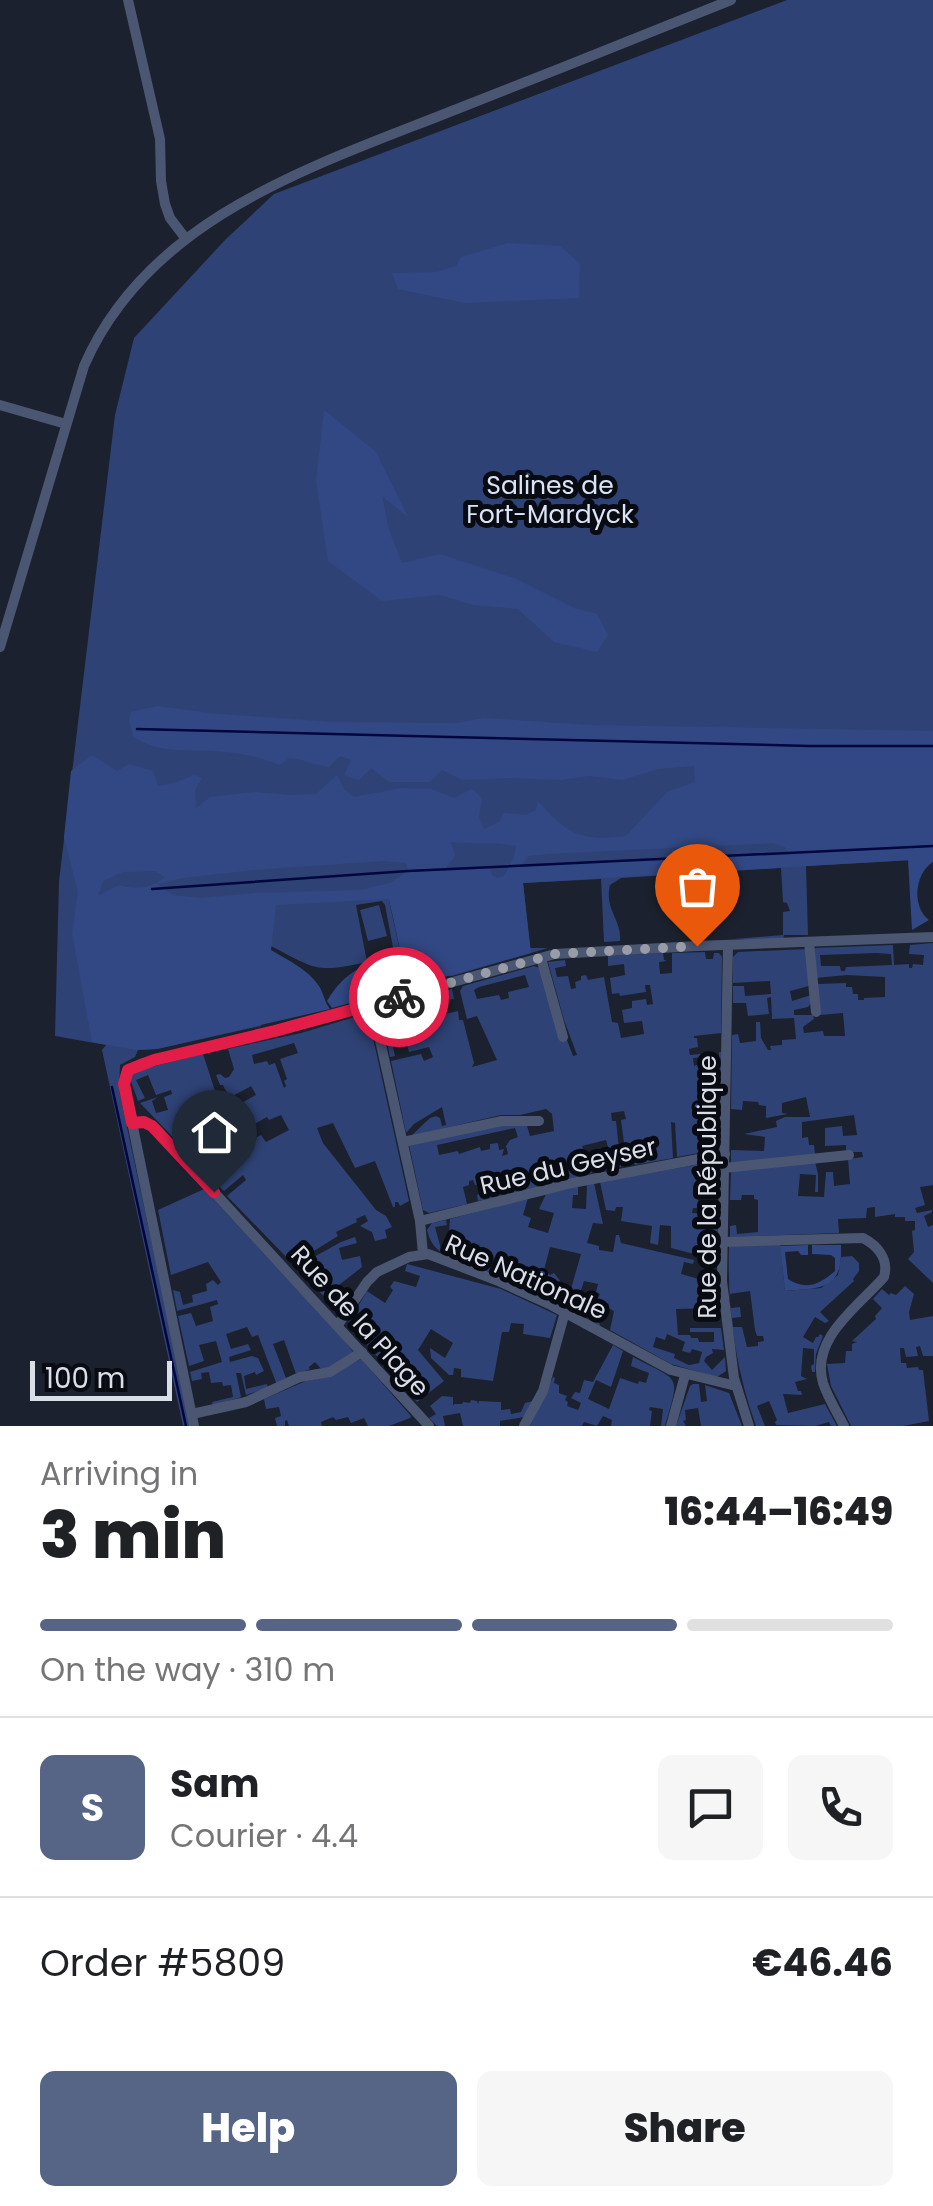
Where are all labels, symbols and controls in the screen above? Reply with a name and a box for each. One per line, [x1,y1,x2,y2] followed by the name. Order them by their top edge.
[466,468,634,532] park label: Salines de Fort-Mardyck
[655,844,740,947] pin
[670,859,725,914] icon: bag
[349,947,449,1047] courier
[372,970,427,1025] icon: bike
[690,1055,725,1319] street label: Rue de la République
[172,1090,257,1193] pin
[187,1105,242,1160] icon: home
[476,1129,660,1203] street label: Rue du Geyser
[440,1226,612,1328] street label: Rue Nationale
[283,1238,437,1404] street label: Rue de la Plage
[30,1356,172,1400] scale bar
[45,1359,125,1398] text: 100 m
[40,1451,198,1496] text: Arriving in
[664,1485,893,1538] text: 16:44–16:49
[40,1490,226,1581] text: 3 min
[40,1647,335,1692] text: On the way · 310 m
[658,1755,763,1860] button: chat
[788,1755,893,1860] button: phone
[170,1757,259,1810] text: Sam
[81,1781,104,1834] text: S
[170,1813,358,1858] text: Courier · 4.4
[40,1936,285,1989] text: Order #5809
[752,1936,893,1989] text: €46.46
[40,2071,457,2186] button: Help
[477,2071,893,2186] button: Share

